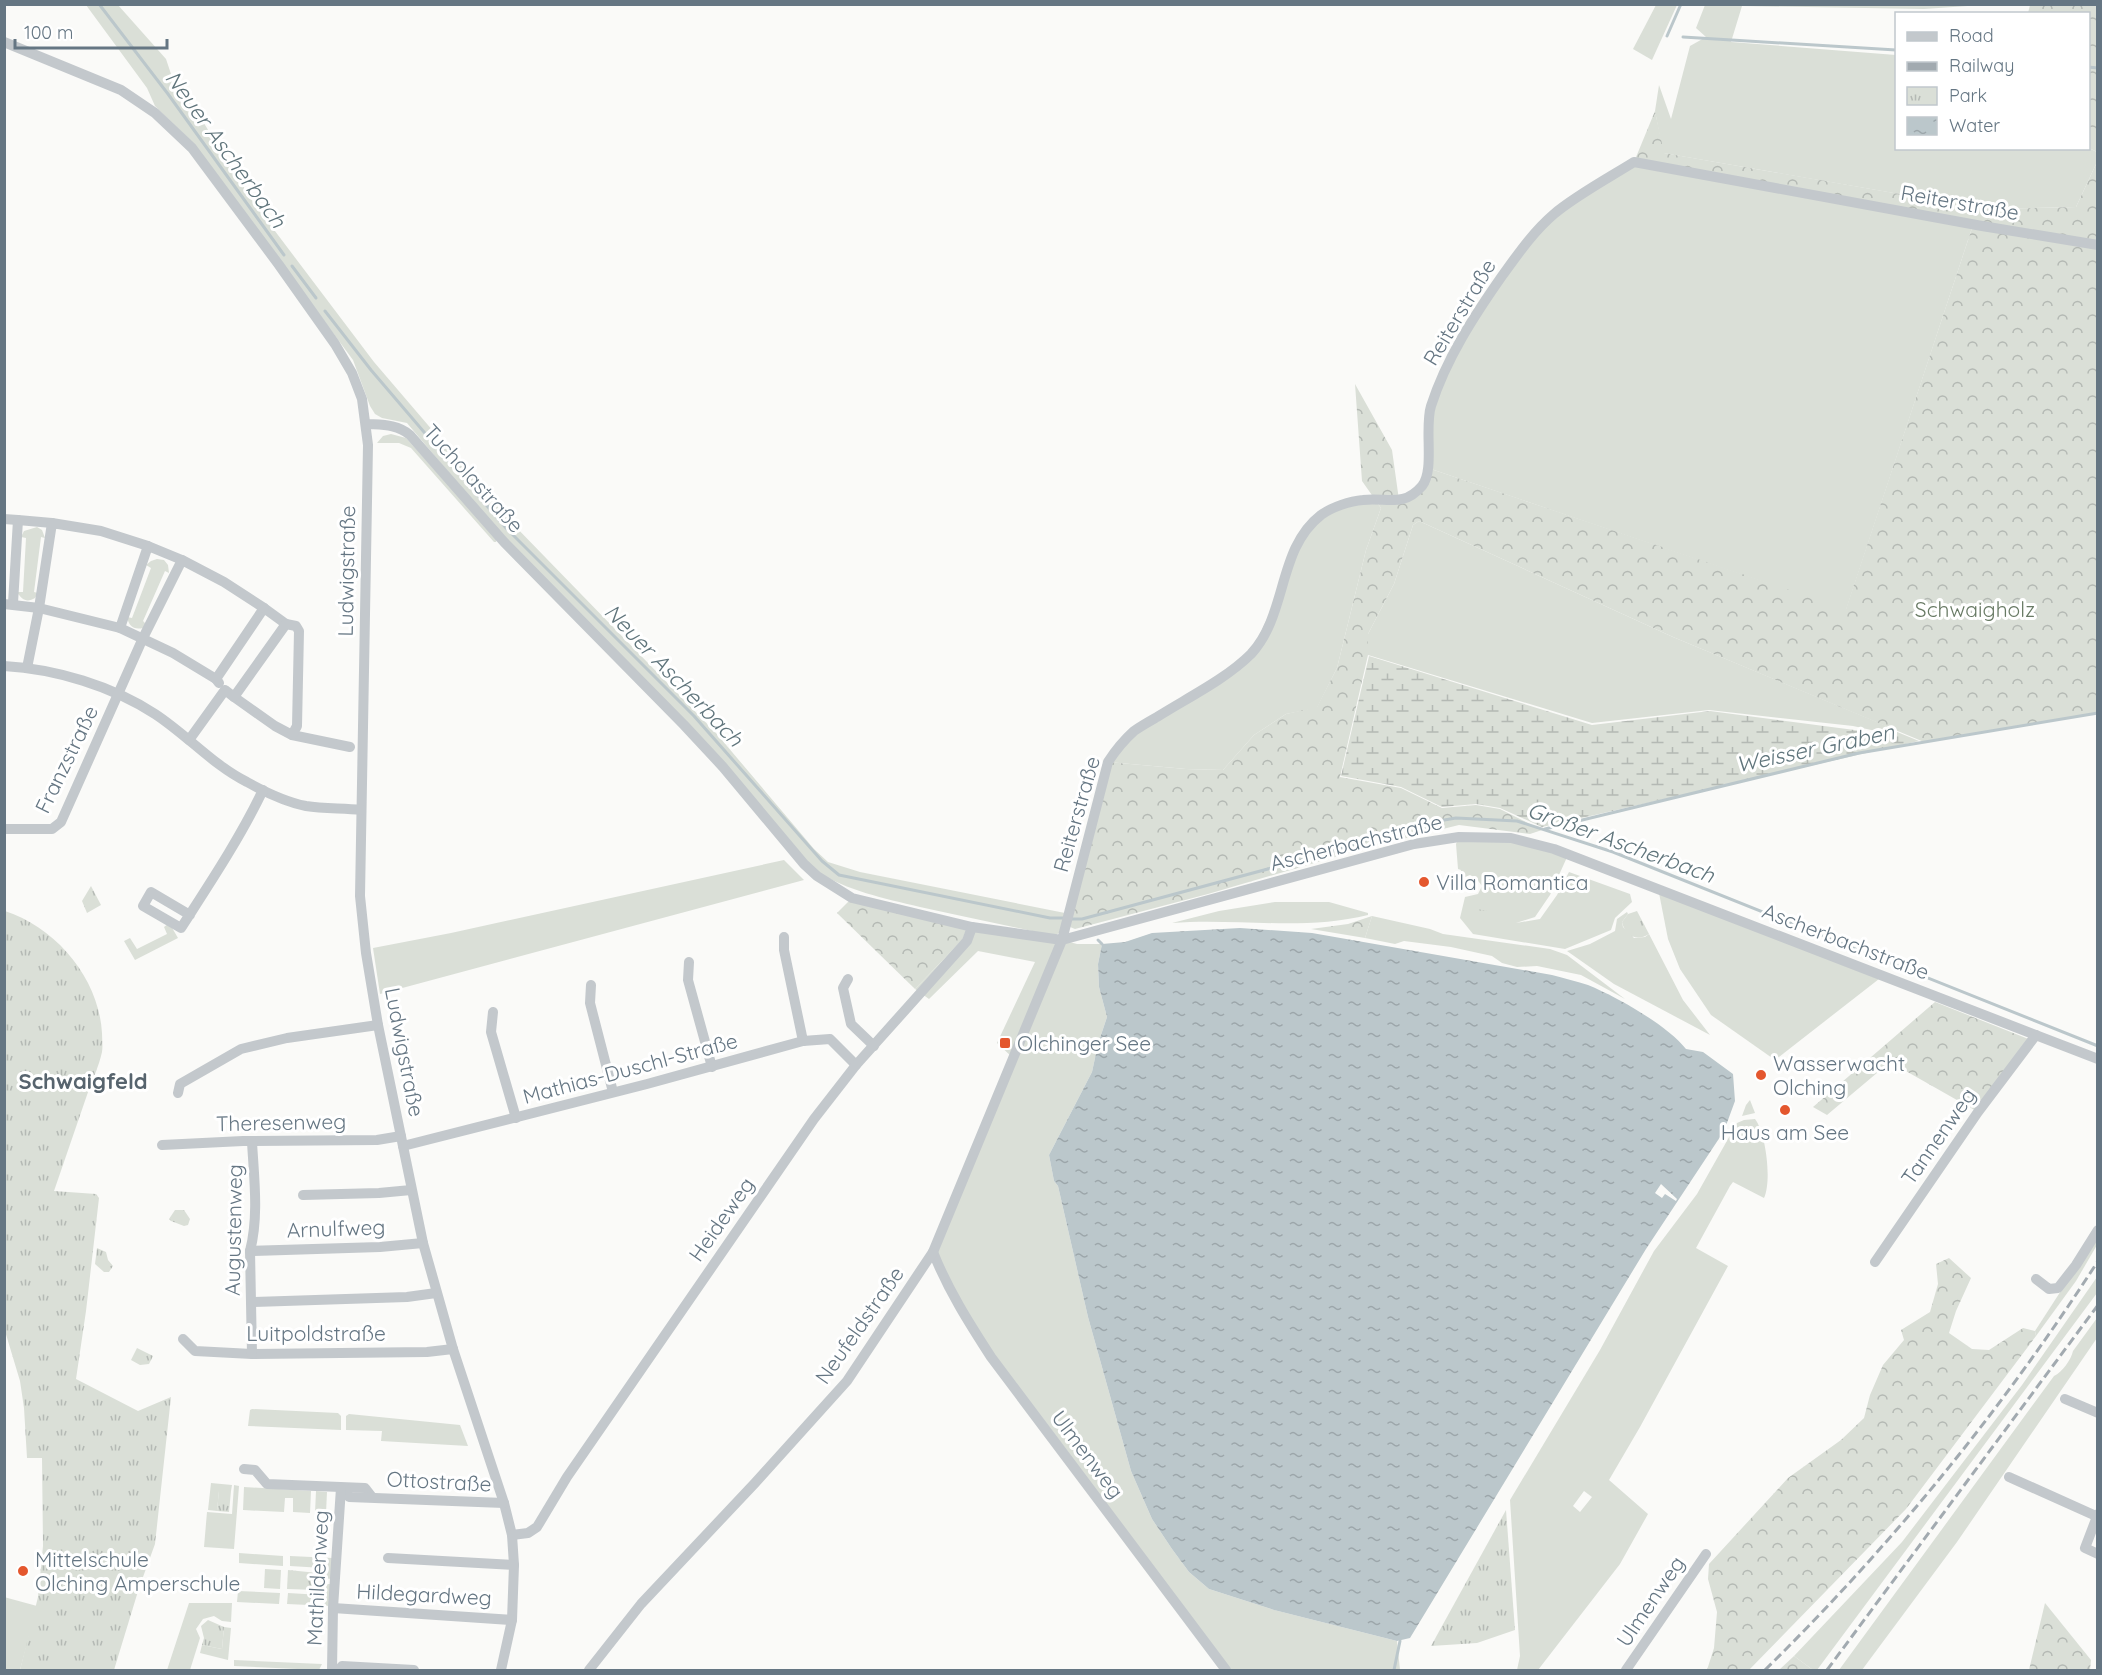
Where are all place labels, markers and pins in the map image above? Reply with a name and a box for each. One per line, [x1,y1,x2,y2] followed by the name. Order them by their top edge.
[1436,869,1588,895] place label: Villa Romantica
[1417,875,1431,889] marker: Villa Romantica
[1017,1030,1151,1056] place label: Olchinger See
[998,1036,1012,1050] marker: Olchinger See
[1773,1050,1905,1100] place label: Wasserwacht Olching
[1754,1068,1768,1082] marker: Wasserwacht Olching
[1778,1103,1792,1117] marker: Haus am See
[1721,1119,1849,1145] place label: Haus am See
[35,1546,240,1596] place label: Mittelschule Olching Amperschule
[16,1564,30,1578] marker: Mittelschule Olching Amperschule

